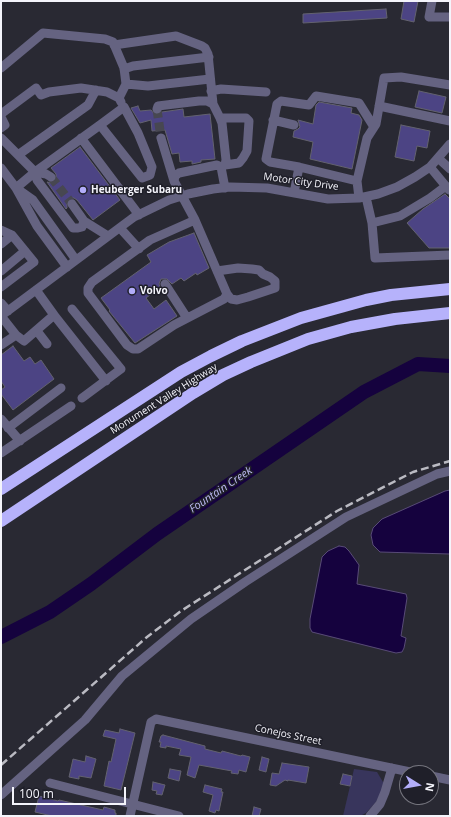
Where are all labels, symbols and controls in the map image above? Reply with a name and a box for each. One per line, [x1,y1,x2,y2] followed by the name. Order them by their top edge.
[263,171,339,193] street label: Motor City Drive
[91,184,182,196] place label: Heuberger Subaru
[78,185,88,195] marker: Heuberger Subaru
[140,285,168,297] place label: Volvo
[127,286,137,296] marker: Volvo
[108,361,220,437] street label: Monument Valley Highway
[187,464,255,516] water label: Fountain Creek
[254,722,322,748] street label: Conejos Street
[399,765,439,805] north arrow
[14,779,128,805] scale bar
[422,781,439,793] text: N
[19,785,54,802] text: 100 m

